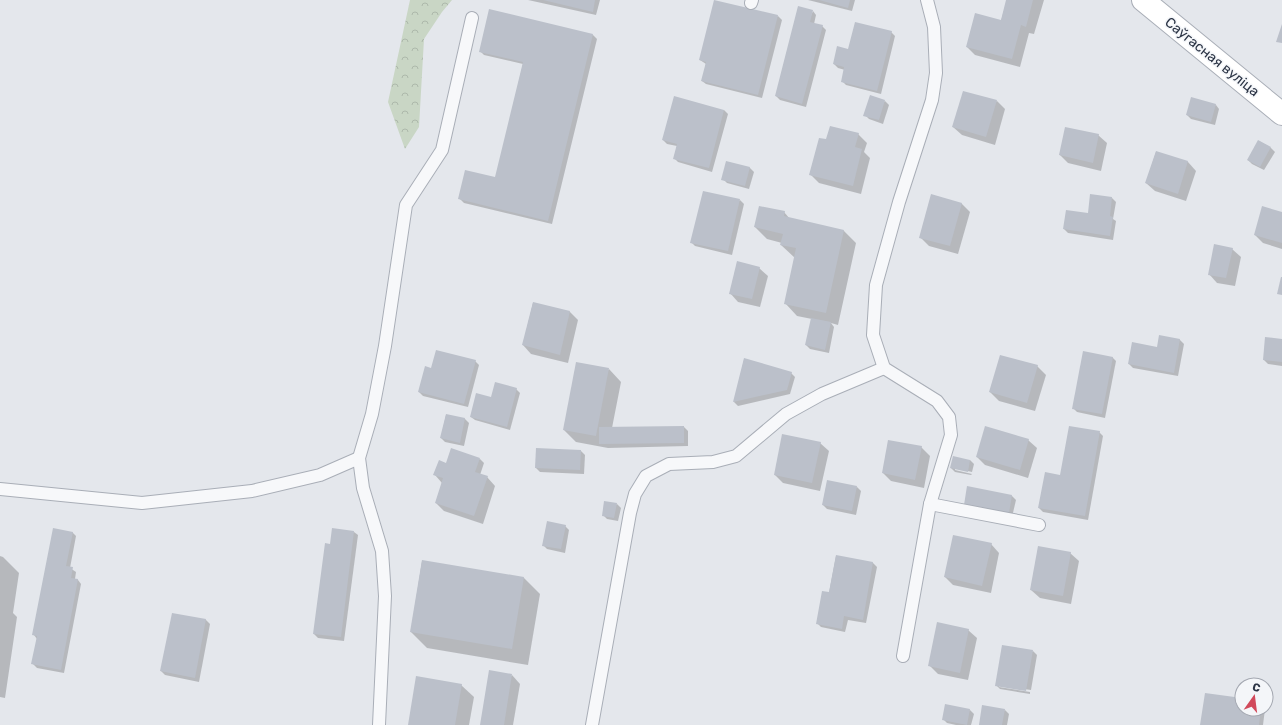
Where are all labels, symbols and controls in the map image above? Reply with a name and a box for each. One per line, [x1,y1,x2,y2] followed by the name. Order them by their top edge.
[1161,14,1263,100] street label: Саўгасная вуліца
[1234,677,1274,717] north arrow
[1251,681,1262,695] text: С

